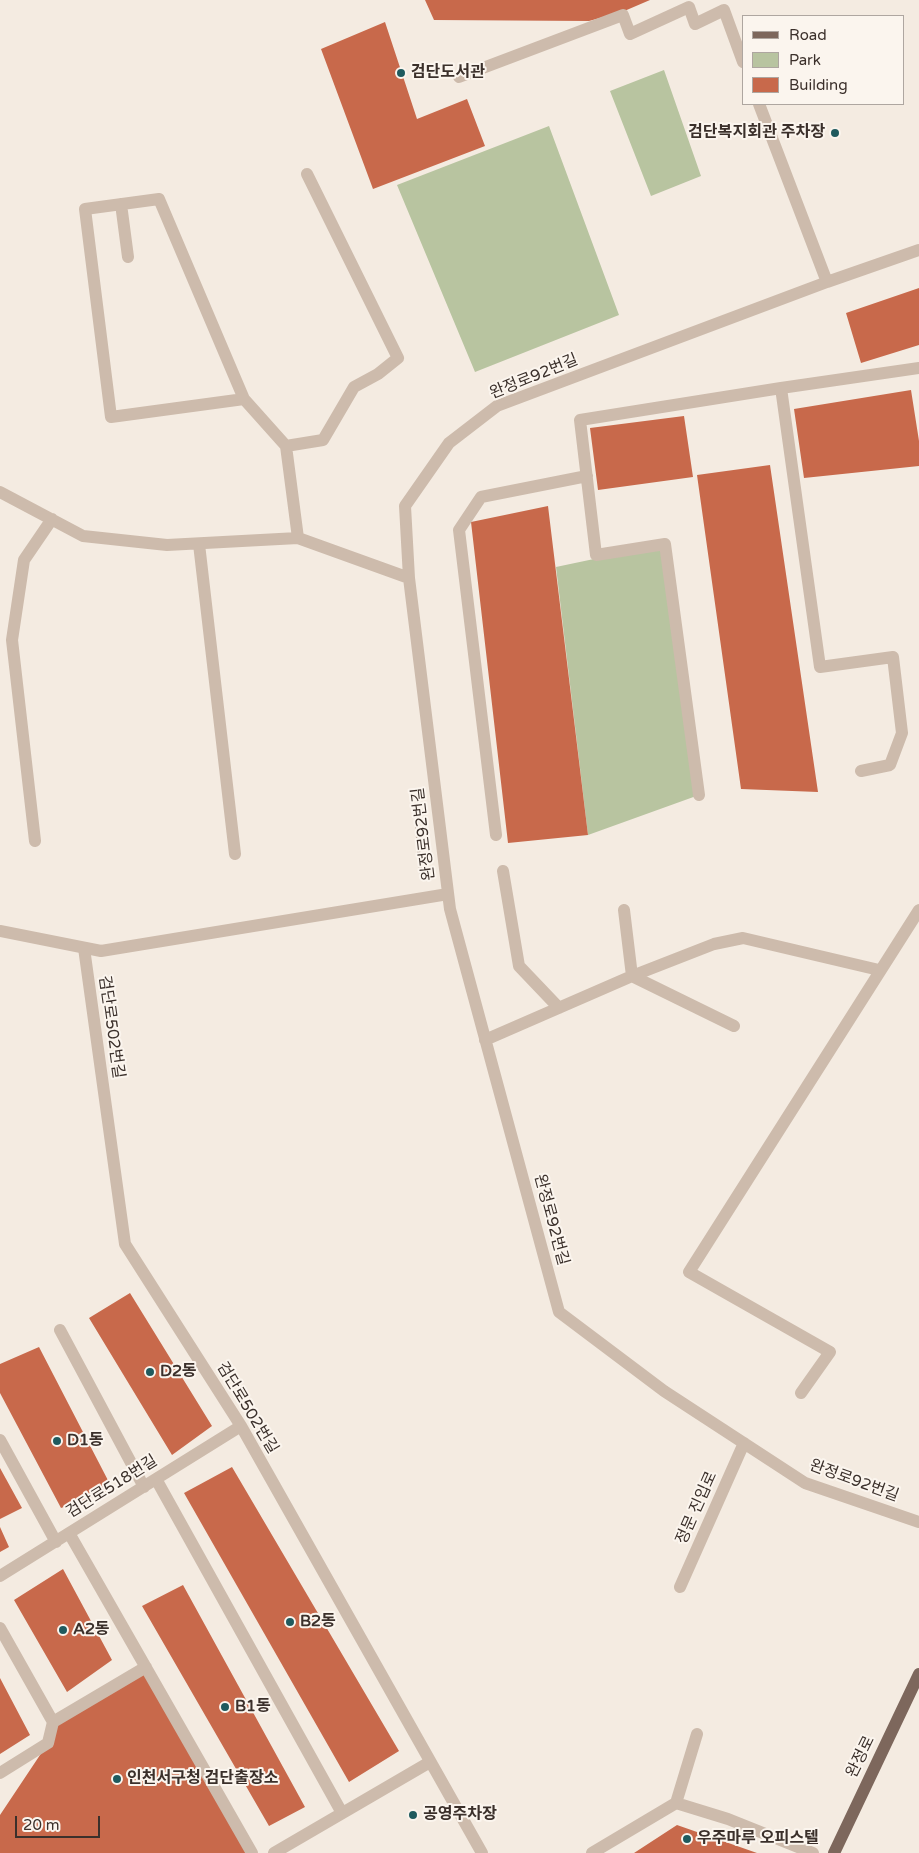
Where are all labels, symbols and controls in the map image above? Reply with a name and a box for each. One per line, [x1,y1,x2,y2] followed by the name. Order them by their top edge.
[742,15,904,105] legend
[789,26,827,44] text: Road
[789,51,821,69] text: Park
[411,63,485,83] place label: 검단도서관
[395,67,407,79] marker: 검단도서관
[789,76,848,94] text: Building
[688,123,825,143] place label: 검단복지회관 주차장
[829,127,841,139] marker: 검단복지회관 주차장
[487,351,581,403] street label: 완정로92번길
[409,786,439,882] street label: 완정로92번길
[94,974,128,1080] street label: 검단로502번길
[530,1172,572,1268] street label: 완정로92번길
[212,1359,282,1457] street label: 검단로502번길
[160,1362,197,1382] place label: D2동
[144,1366,156,1378] marker: D2동
[67,1431,104,1451] place label: D1동
[51,1435,63,1447] marker: D1동
[63,1451,161,1523] street label: 검단로518번길
[807,1456,901,1506] street label: 완정로92번길
[672,1469,722,1547] street label: 정문 진입로
[300,1612,336,1632] place label: B2동
[284,1616,296,1628] marker: B2동
[73,1620,110,1640] place label: A2동
[57,1624,69,1636] marker: A2동
[235,1697,271,1717] place label: B1동
[219,1701,231,1713] marker: B1동
[843,1733,879,1781] street label: 완정로
[127,1769,278,1789] place label: 인천서구청 검단출장소
[111,1773,123,1785] marker: 인천서구청 검단출장소
[423,1805,497,1825] place label: 공영주차장
[18,1806,102,1838] scale bar
[407,1809,419,1821] marker: 공영주차장
[23,1816,60,1834] text: 20 m
[697,1829,819,1849] place label: 우주마루 오피스텔
[681,1833,693,1845] marker: 우주마루 오피스텔

